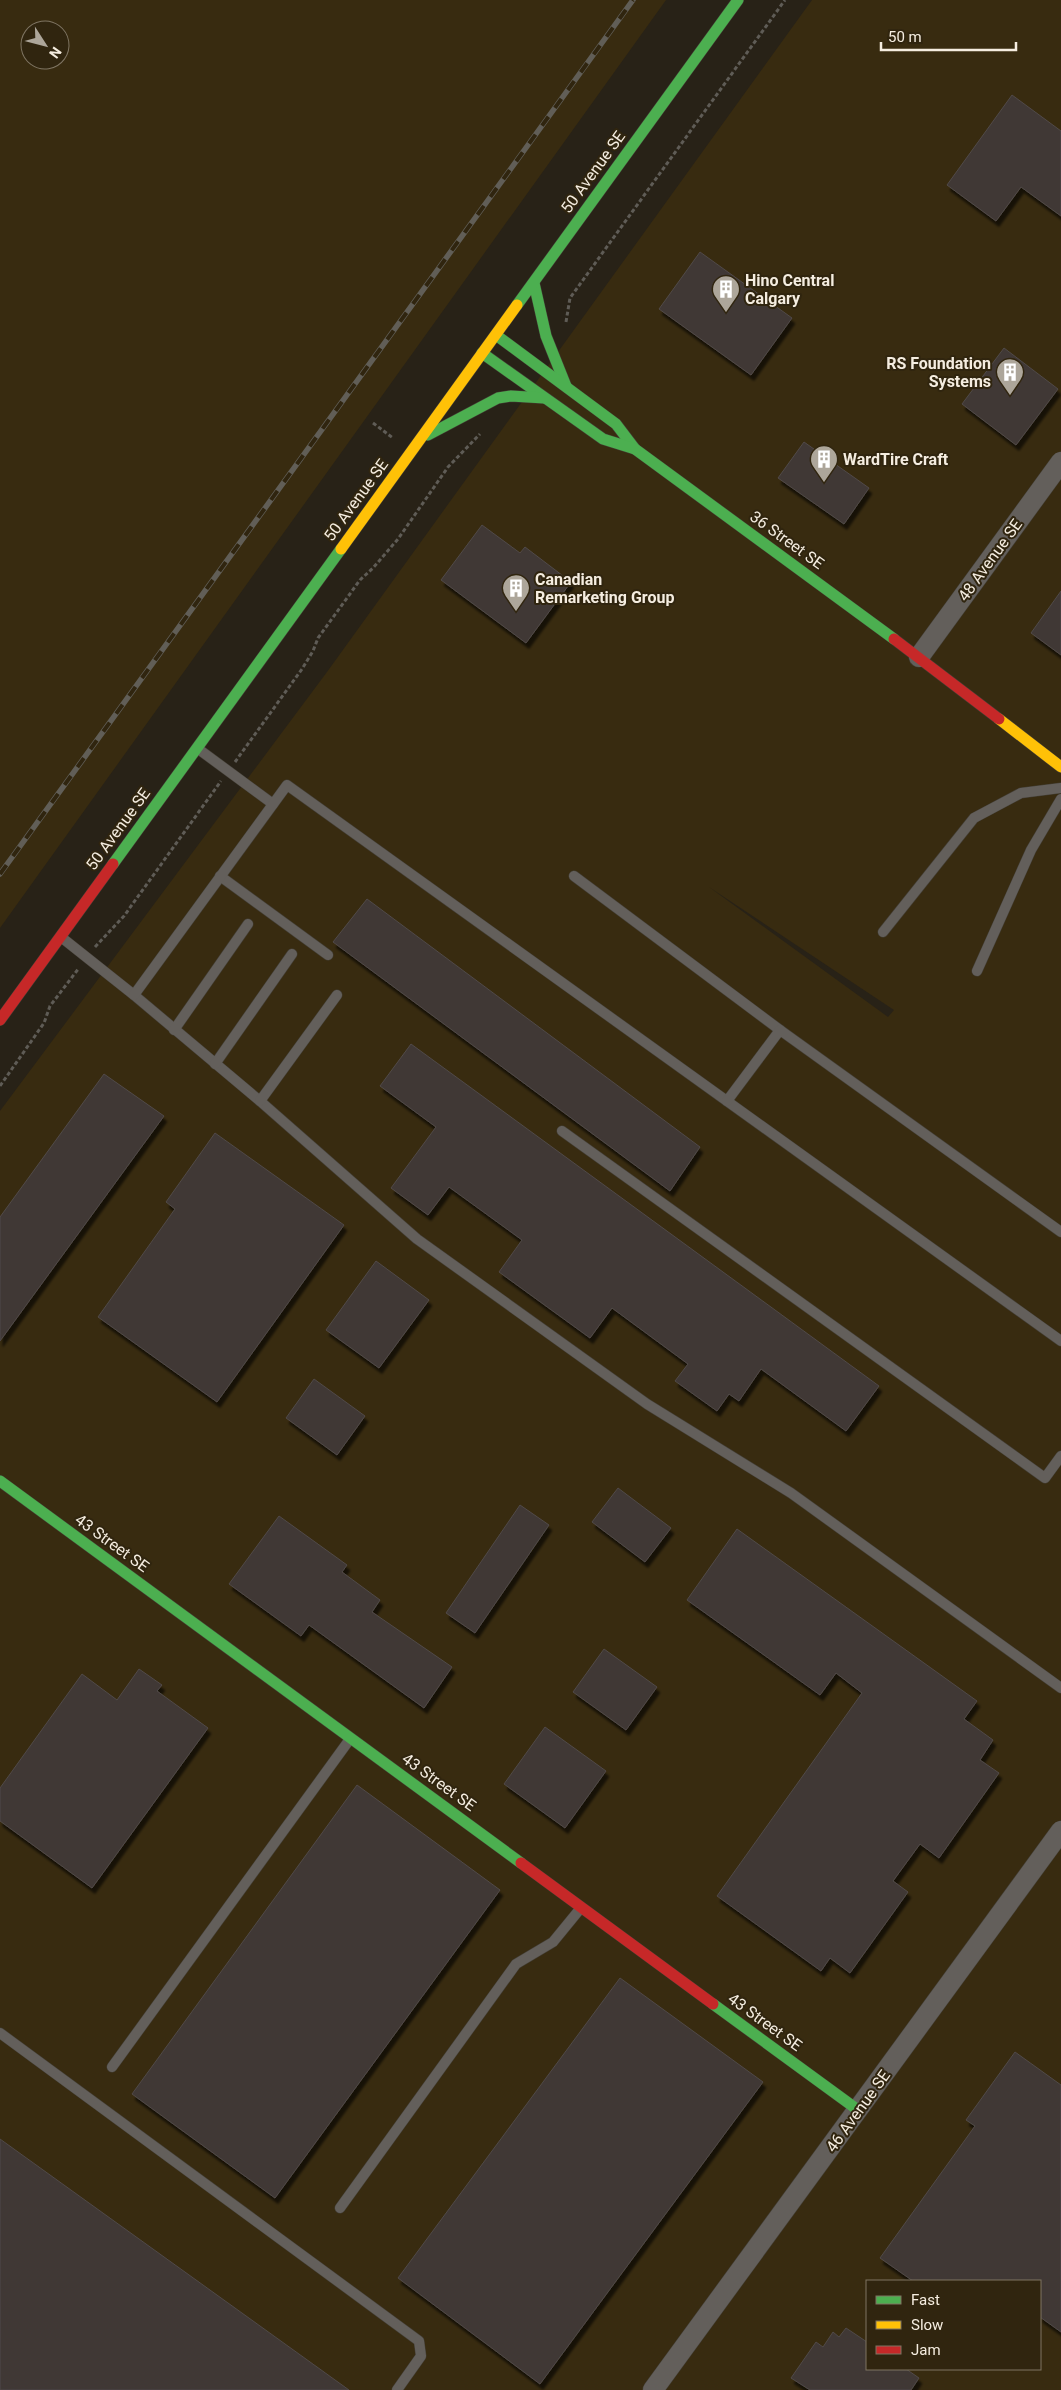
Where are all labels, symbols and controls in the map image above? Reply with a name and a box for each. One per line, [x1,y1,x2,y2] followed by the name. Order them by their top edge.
[20,20,70,70] north arrow
[881,20,1016,52] scale bar
[888,28,922,46] text: 50 m
[46,44,65,61] text: N
[557,127,629,217] street label: 50 Avenue SE
[745,271,834,308] place label: Hino Central Calgary
[711,274,741,313] building icon: Hino Central Calgary
[886,354,991,391] place label: RS Foundation Systems
[995,357,1025,396] building icon: RS Foundation Systems
[809,444,839,483] building icon: WardTire Craft
[843,450,949,469] place label: WardTire Craft
[320,455,392,545] street label: 50 Avenue SE
[746,507,828,573] street label: 36 Street SE
[954,515,1026,605] street label: 48 Avenue SE
[535,570,674,607] place label: Canadian Remarketing Group
[501,573,531,612] building icon: Canadian Remarketing Group
[82,784,154,874] street label: 50 Avenue SE
[71,1510,153,1576] street label: 43 Street SE
[398,1749,480,1815] street label: 43 Street SE
[724,1989,806,2055] street label: 43 Street SE
[822,2066,894,2156] street label: 46 Avenue SE
[866,2280,1041,2370] legend
[911,2291,940,2309] text: Fast
[911,2316,943,2334] text: Slow
[911,2341,941,2359] text: Jam

